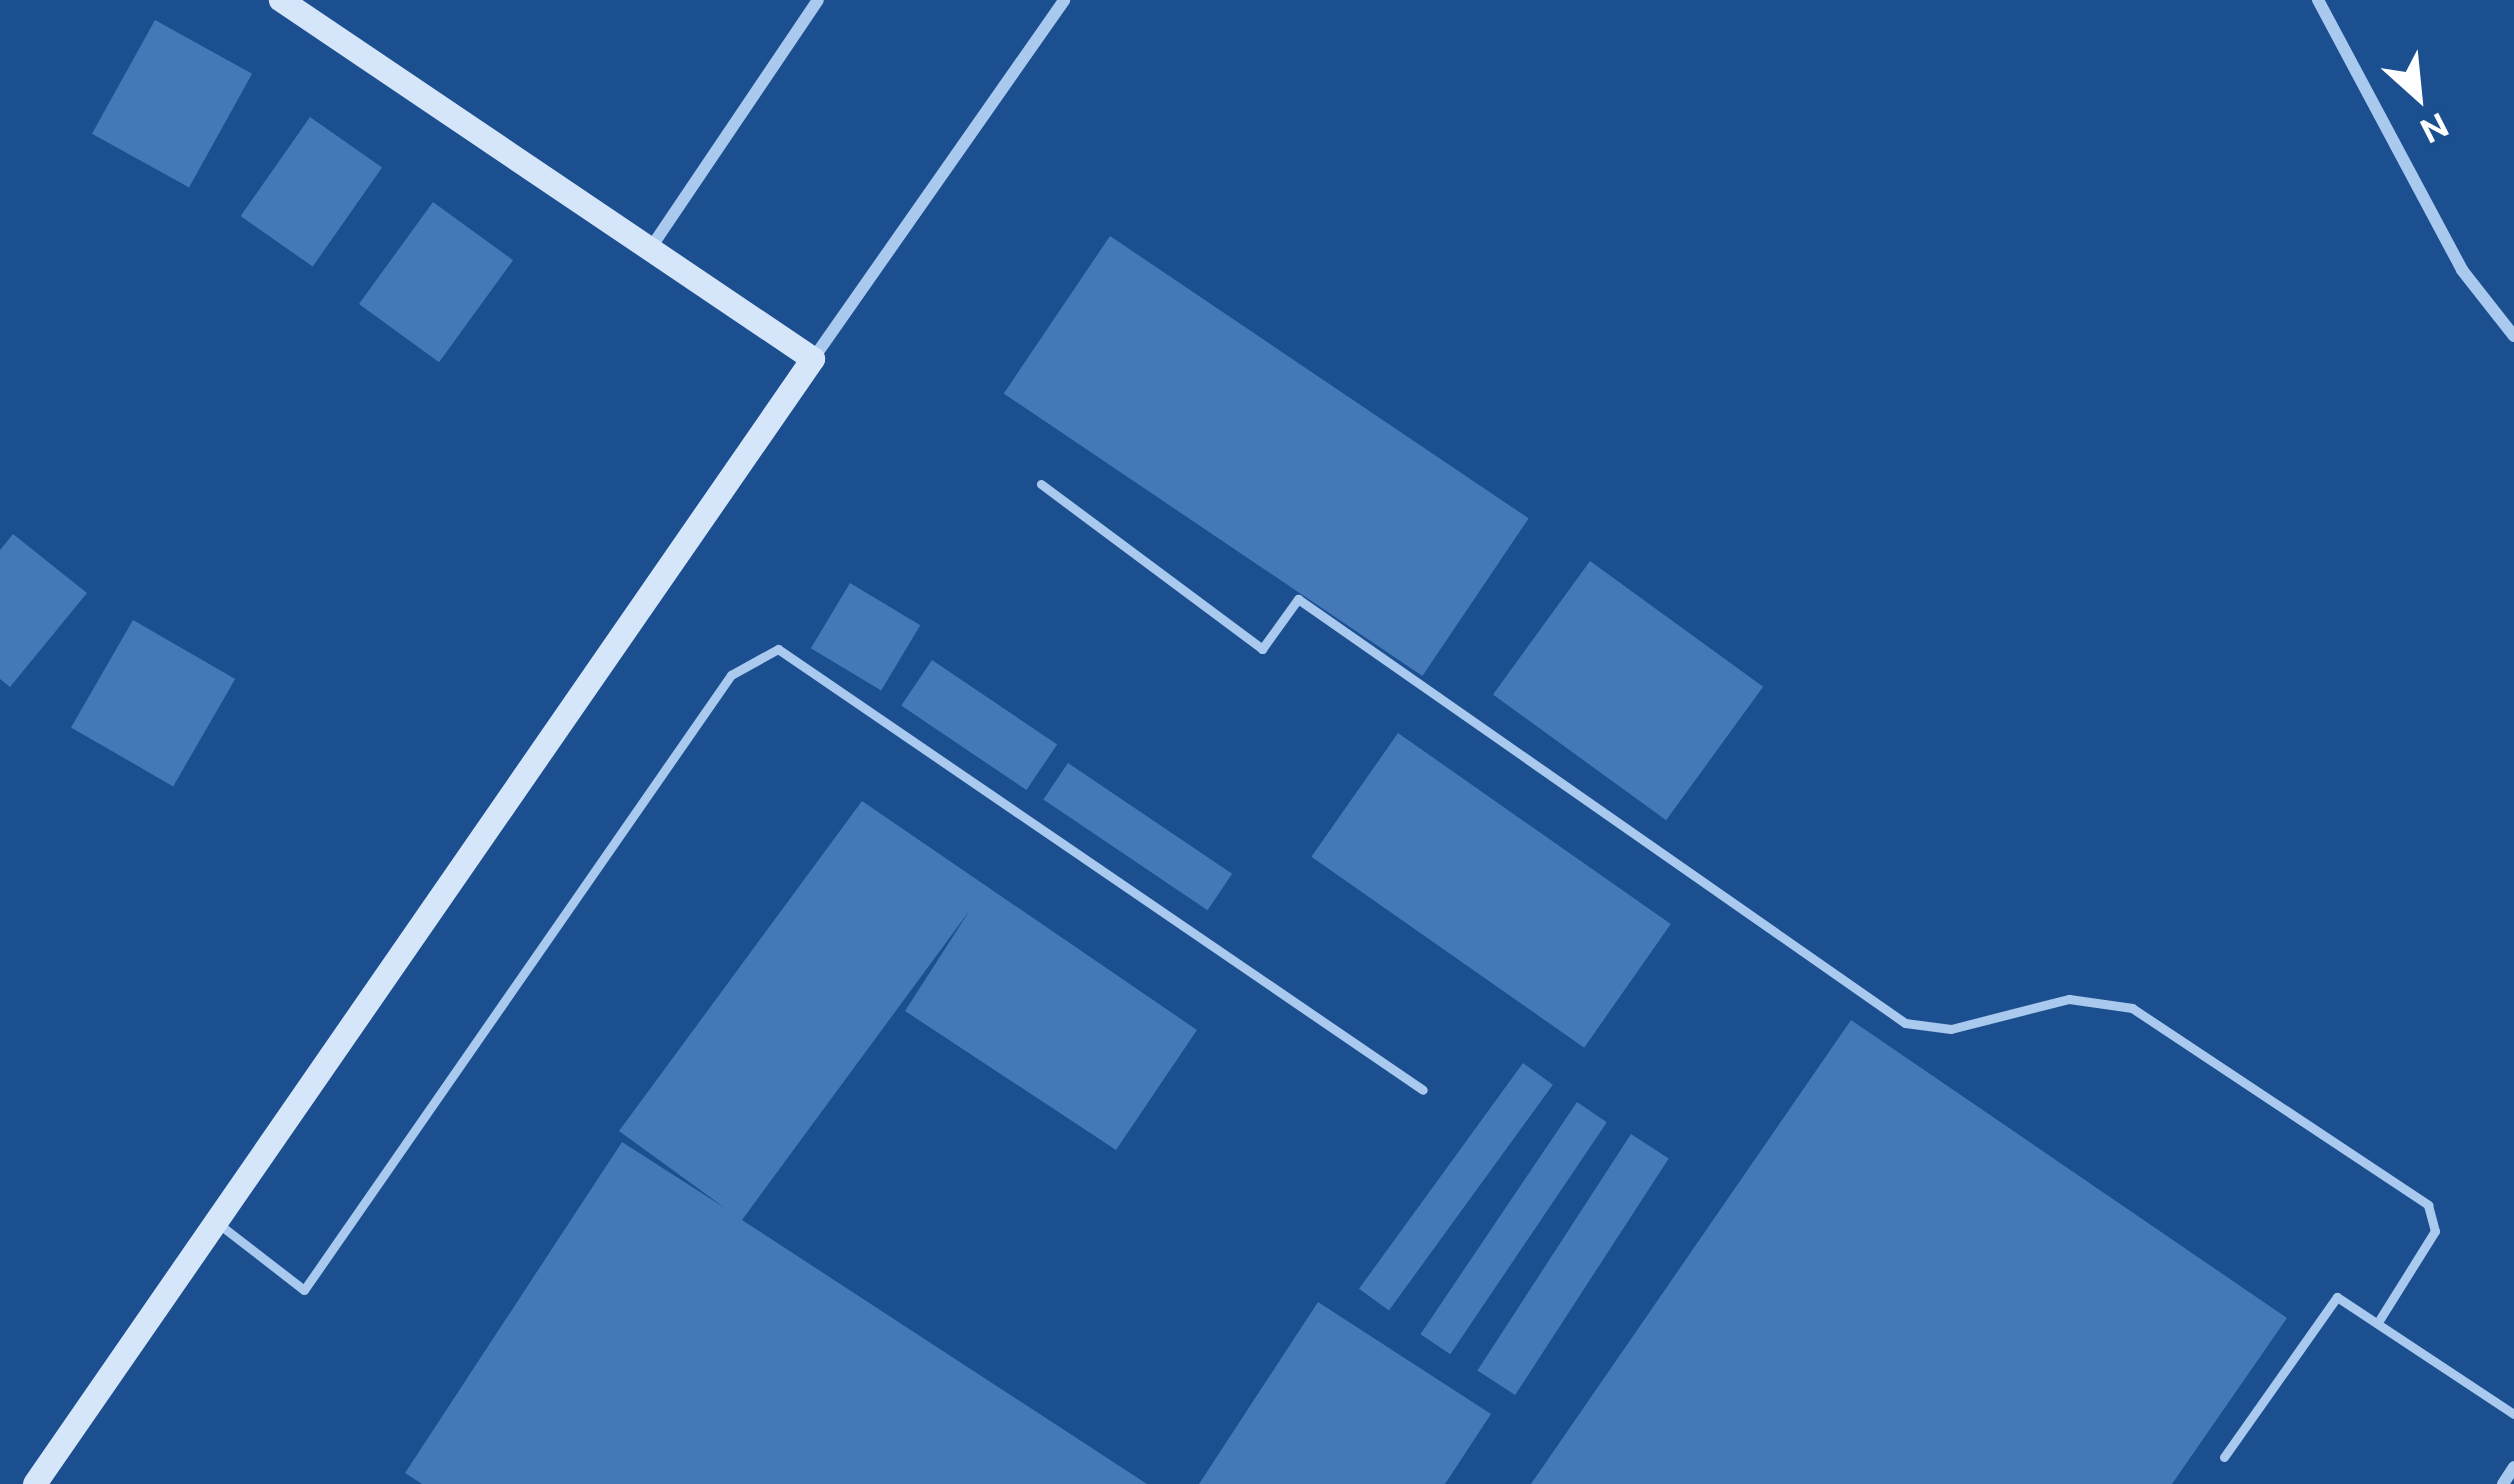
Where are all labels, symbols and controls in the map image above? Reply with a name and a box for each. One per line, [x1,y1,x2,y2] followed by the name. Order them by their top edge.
[2358,36,2478,156] north arrow
[2414,105,2454,151] text: N

